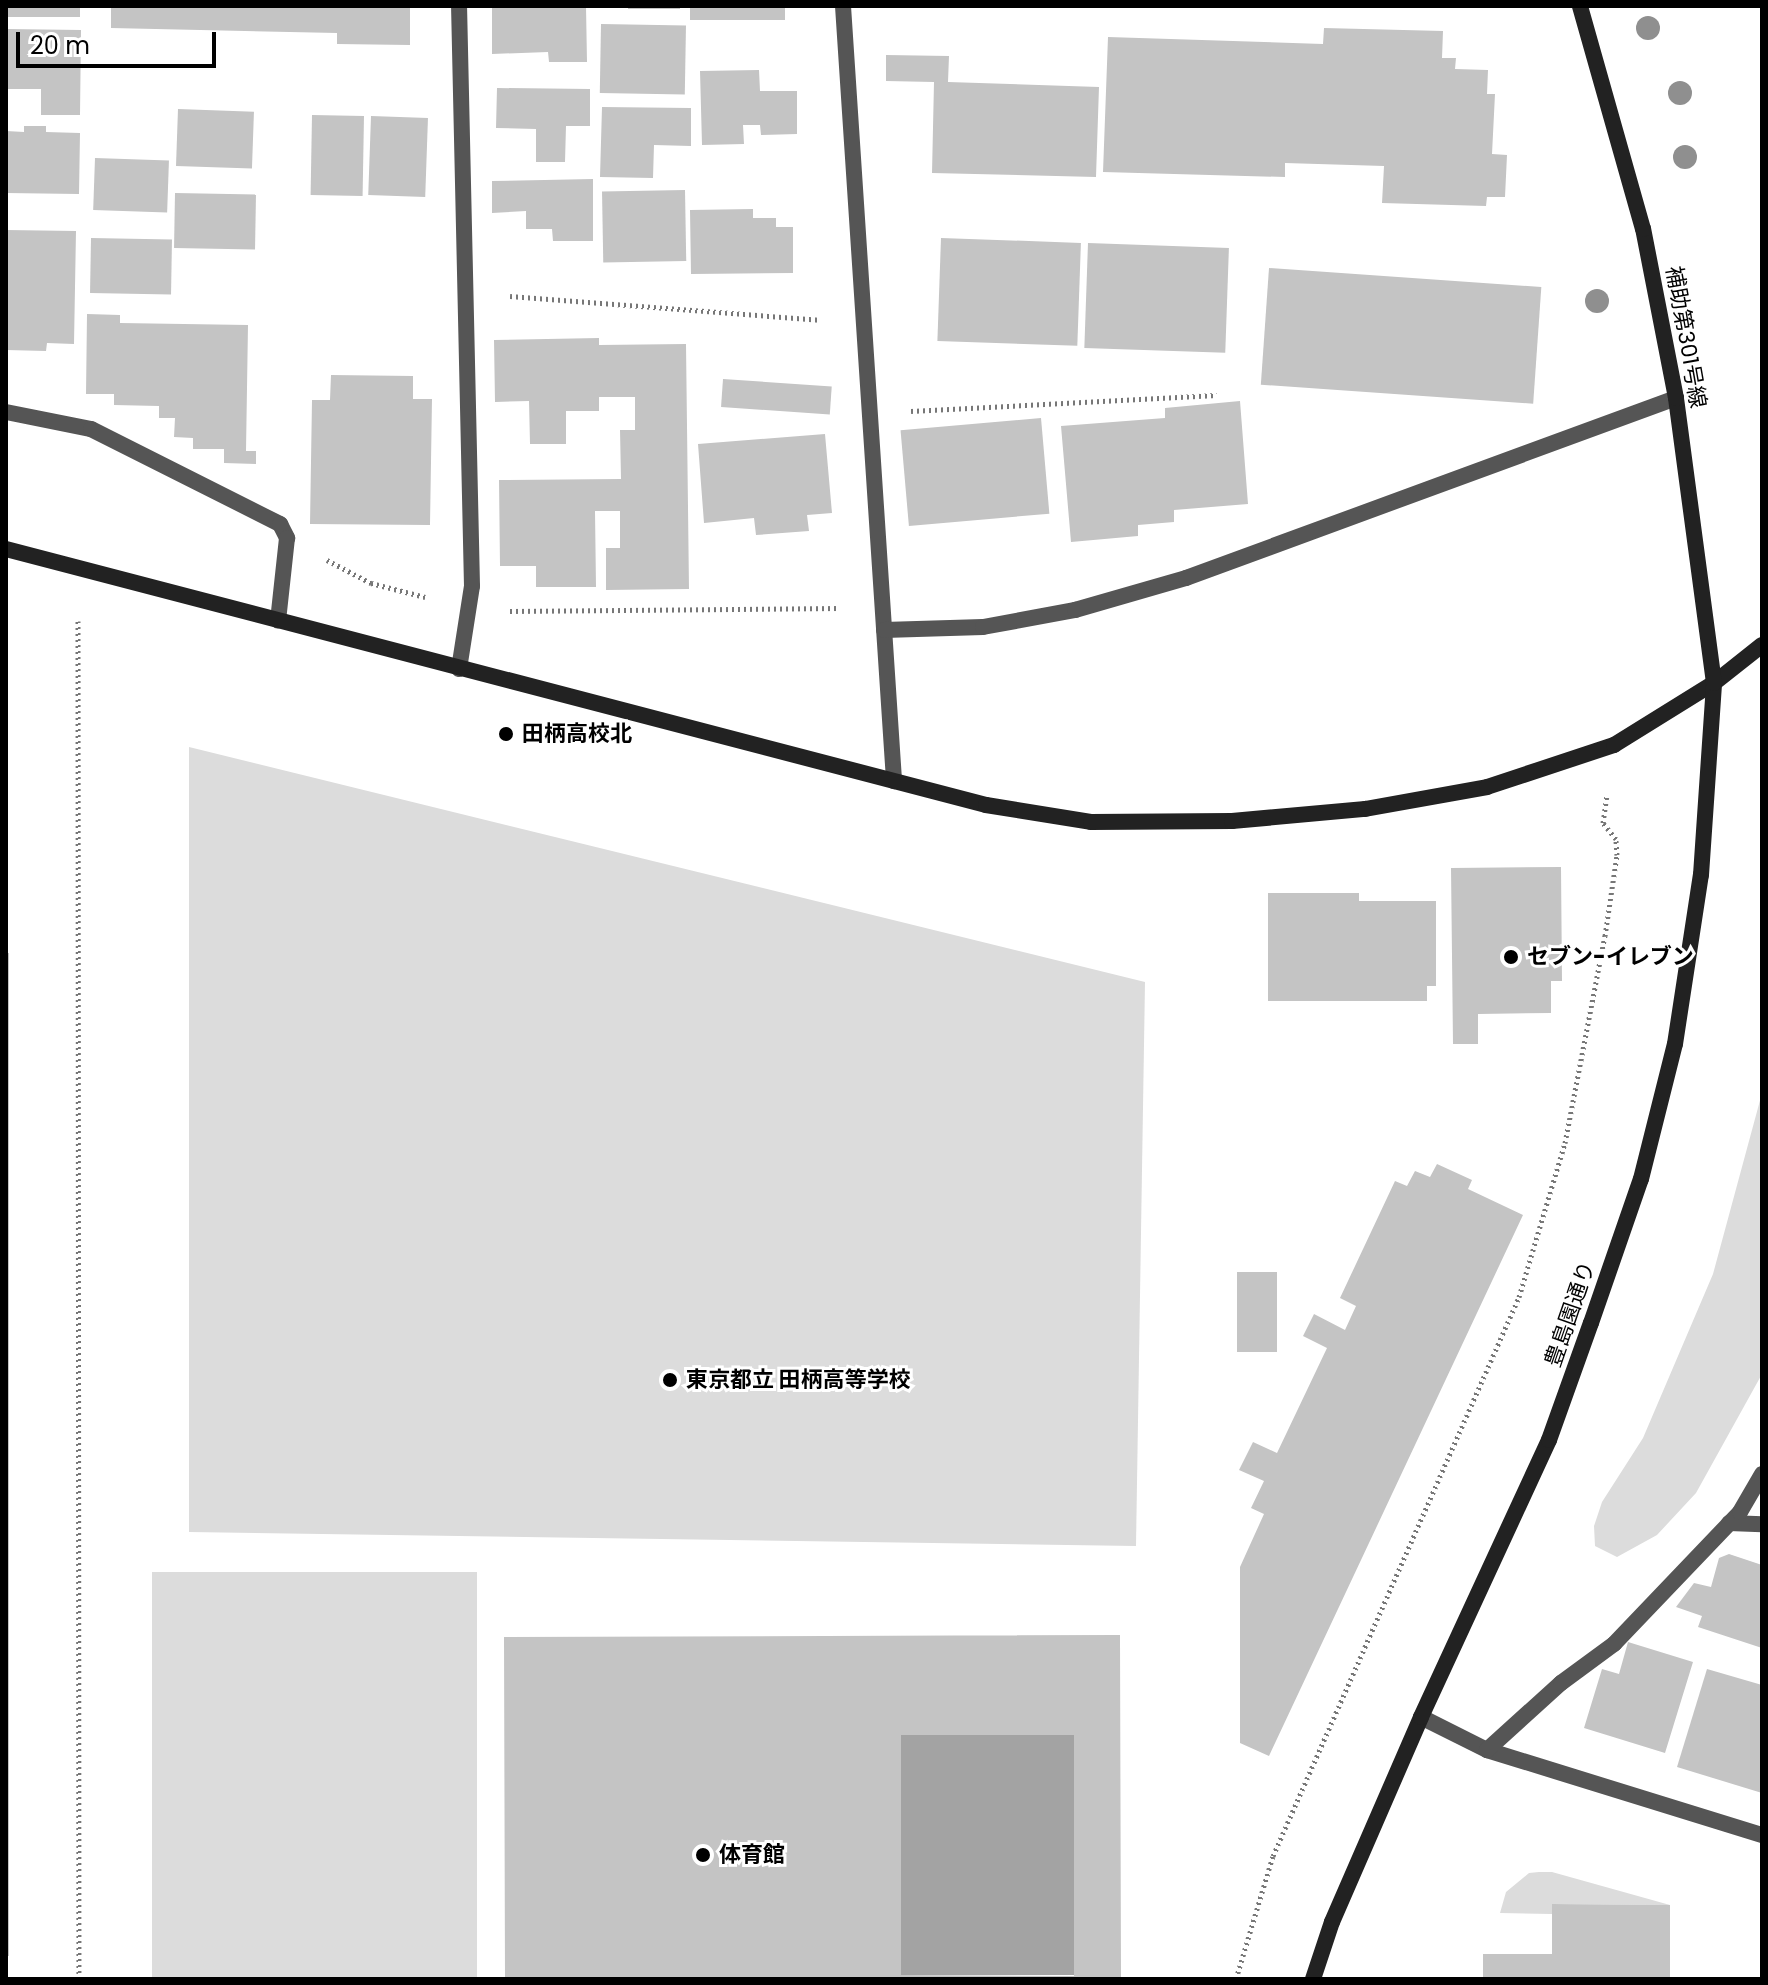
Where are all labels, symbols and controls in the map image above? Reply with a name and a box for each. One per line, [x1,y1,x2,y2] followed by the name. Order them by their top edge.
[20,16,220,66] scale bar
[30,29,90,62] text: 20 m
[1661,264,1711,410] street label: 補助第301号線
[522,721,632,747] place label: 田柄高校北
[497,725,515,743] marker: 田柄高校北
[1527,944,1694,970] place label: セブン-イレブン
[1502,948,1520,966] marker: セブン-イレブン
[1540,1258,1600,1370] street label: 豊島園通り
[686,1367,911,1393] place label: 東京都立 田柄高等学校
[661,1371,679,1389] marker: 東京都立 田柄高等学校
[719,1842,785,1868] place label: 体育館
[694,1846,712,1864] marker: 体育館

